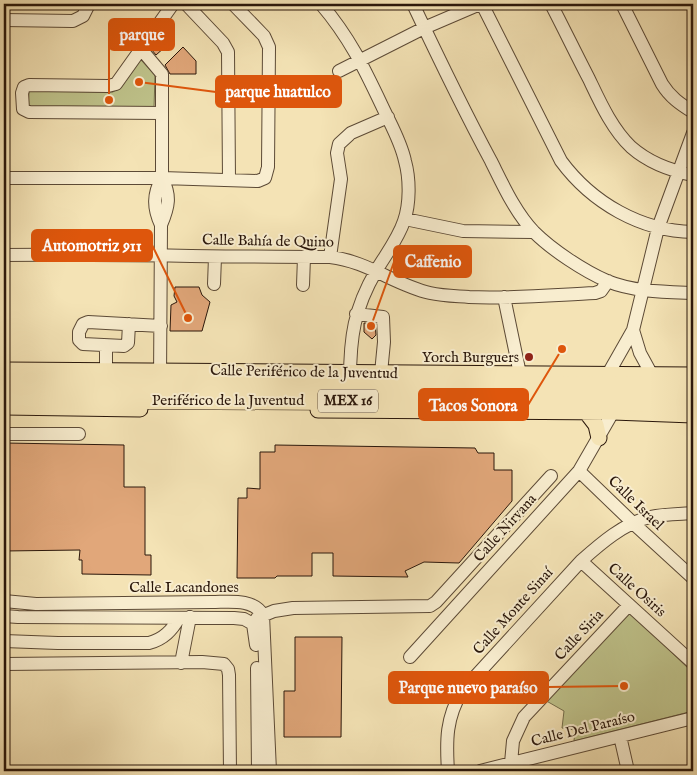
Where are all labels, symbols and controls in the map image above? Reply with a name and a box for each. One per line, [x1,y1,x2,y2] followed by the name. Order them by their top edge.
[109,19,174,50] callout: parque
[118,26,165,46] text: parque
[216,76,341,107] callout: parque huatulco
[224,83,331,103] text: parque huatulco
[32,230,152,261] callout: Automotriz 911
[202,230,334,252] street label: Calle Bahía de Quino
[41,237,142,257] text: Automotriz 911
[394,246,471,277] callout: Caffenio
[405,253,462,273] text: Caffenio
[422,348,519,367] place label: Yorch Burguers
[523,351,535,363] marker: Yorch Burguers
[210,361,399,383] street label: Calle Periférico de la Juventud
[419,389,528,420] callout: Tacos Sonora
[318,390,378,412] road number: MEX 16
[152,391,305,410] street label: Periférico de la Juventud
[428,397,518,417] text: Tacos Sonora
[604,472,668,535] street label: Calle Israel
[469,490,541,566] street label: Calle Nirvana
[604,559,670,621] street label: Calle Osiris
[469,563,558,659] street label: Calle Monte Sinaí
[129,578,239,597] street label: Calle Lacandones
[550,605,608,665] street label: Calle Siria
[389,672,548,703] callout: Parque nuevo paraíso
[398,679,538,699] text: Parque nuevo paraíso
[529,707,637,751] street label: Calle Del Paraíso

